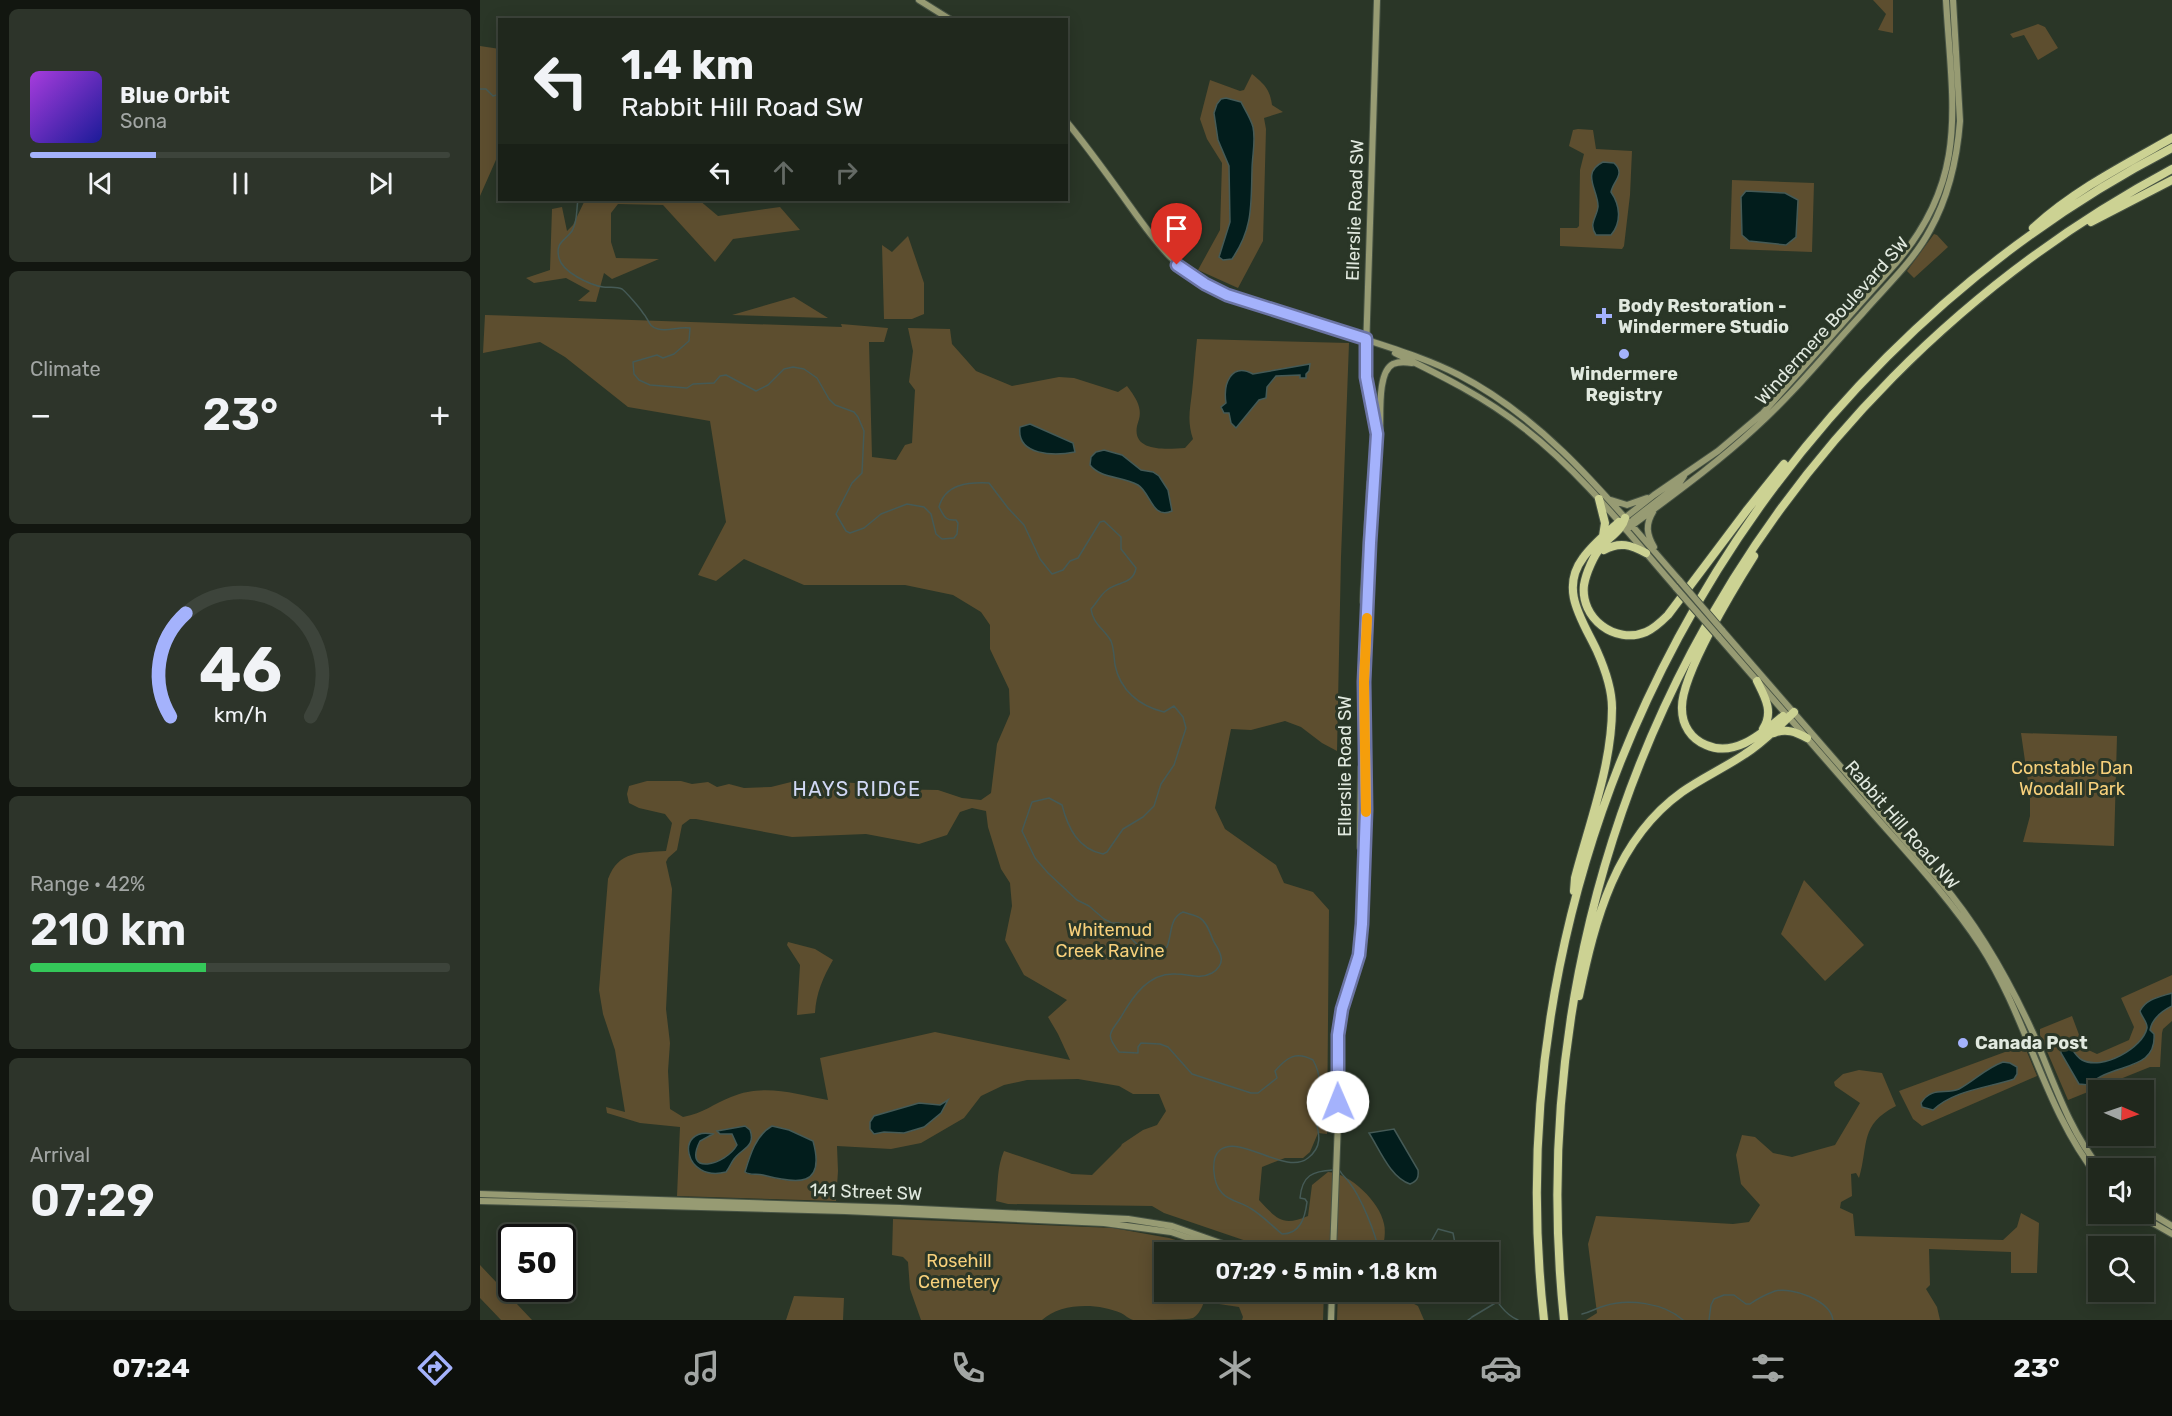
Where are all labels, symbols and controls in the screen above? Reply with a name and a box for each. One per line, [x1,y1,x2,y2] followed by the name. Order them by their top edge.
[621,40,754,90] text: 1.4 km
[522,42,600,120] icon: left
[120,82,230,109] text: Blue Orbit
[621,91,864,123] text: Rabbit Hill Road SW
[120,109,167,133] text: Sona
[1342,139,1368,281] street label: Ellerslie Road SW
[704,156,737,189] icon: left
[767,156,800,189] icon: ahead
[830,156,863,189] icon: right
[84,167,117,200] icon: previous
[224,167,257,200] icon: pause
[364,167,397,200] icon: next
[1151,203,1202,265] pin
[1160,212,1193,245] icon: arrive
[1751,232,1913,410] street label: Windermere Boulevard SW
[1618,295,1789,338] place label: Body Restoration - Windermere Studio
[1595,307,1613,325] marker: Body Restoration - Windermere Studio
[1617,347,1631,361] marker: Windermere Registry
[30,357,101,381] text: Climate
[1570,363,1678,406] place label: Windermere Registry
[203,388,278,441] text: 23°
[30,395,51,434] text: −
[429,395,450,434] text: +
[198,633,282,707] text: 46
[1334,695,1356,837] street label: Ellerslie Road SW
[213,702,267,727] text: km/h
[1840,756,1964,894] street label: Rabbit Hill Road NW
[2011,757,2133,800] park label: Constable Dan Woodall Park
[792,777,922,801] district label: HAYS RIDGE
[30,872,145,896] text: Range · 42%
[30,903,187,956] text: 210 km
[1055,919,1165,962] park label: Whitemud Creek Ravine
[1975,1032,2088,1054] place label: Canada Post
[1956,1036,1970,1050] marker: Canada Post
[1306,1070,1370,1134] position arrow
[2088,1080,2154,1146] north arrow
[2088,1080,2154,1302] map controls
[30,1143,90,1167] text: Arrival
[2088,1158,2154,1224] button: sound
[30,1174,155,1227] text: 07:29
[809,1179,923,1205] street label: 141 Street SW
[498,1224,576,1302] speed limit sign: 50
[2088,1236,2154,1302] button: search
[918,1250,1000,1293] park label: Rosehill Cemetery
[1215,1258,1438,1285] text: 07:29 · 5 min · 1.8 km
[414,1347,456,1389] icon: directions
[681,1347,723,1389] icon: music
[947,1347,989,1389] icon: phone
[1214,1347,1256,1389] icon: climate
[1480,1347,1522,1389] icon: car
[1747,1347,1789,1389] icon: filters
[112,1352,190,1384] text: 07:24
[2013,1352,2060,1384] text: 23°

